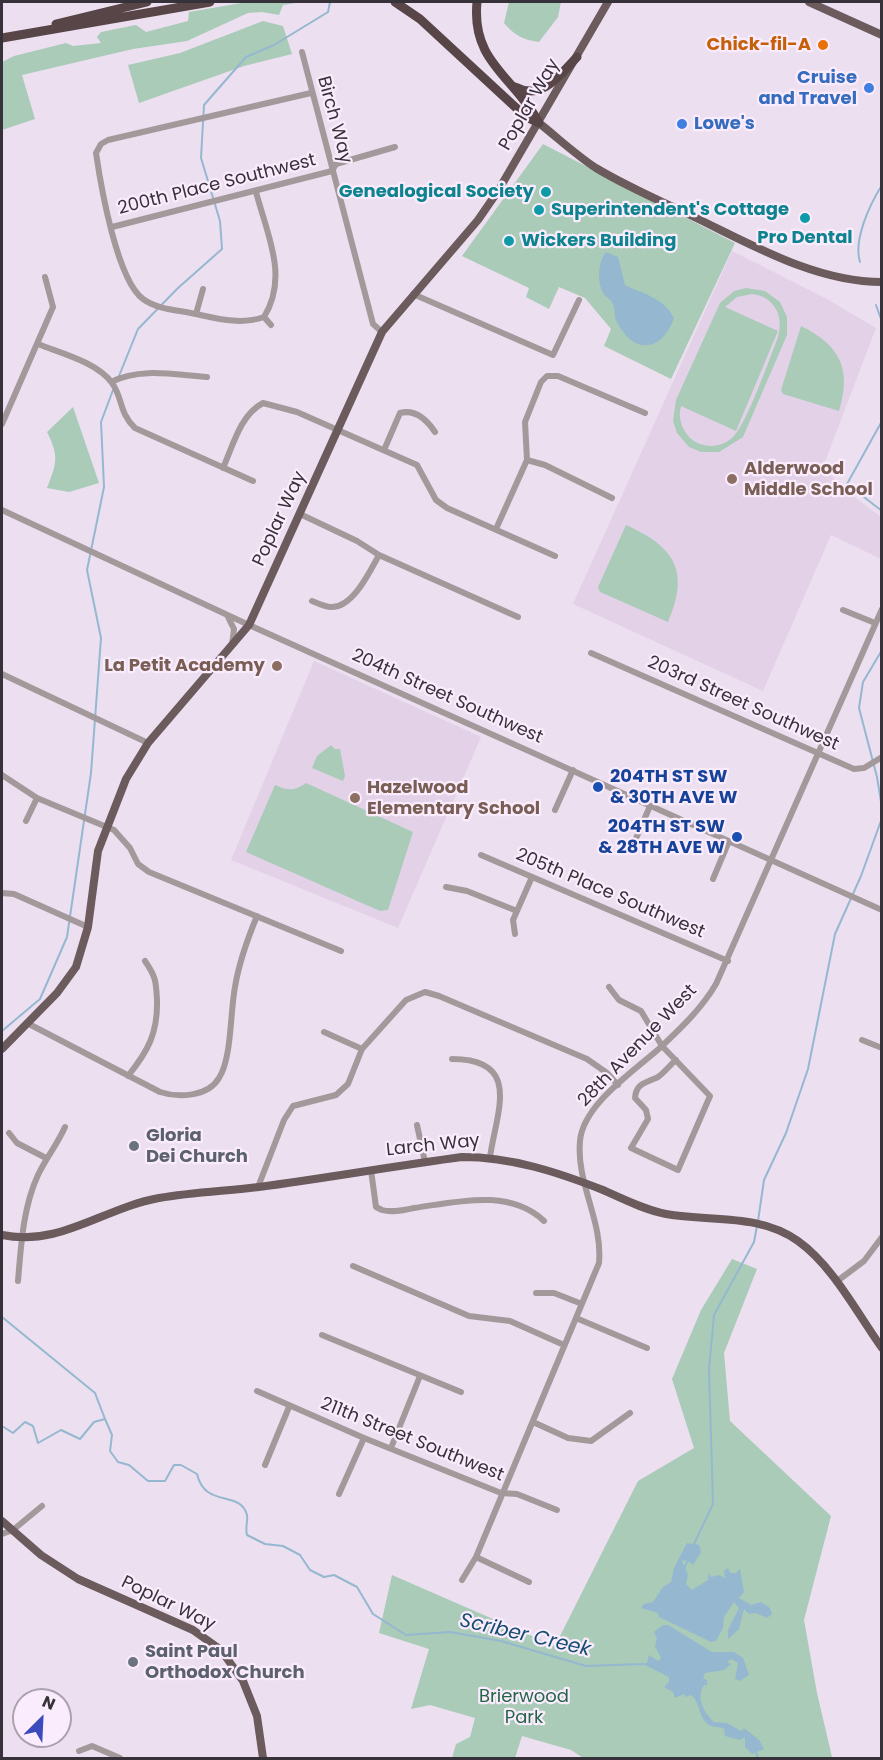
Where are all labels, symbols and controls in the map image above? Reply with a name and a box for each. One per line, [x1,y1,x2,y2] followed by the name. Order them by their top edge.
[707,34,811,56] place label: Chick-fil-A
[816,38,830,52] marker: Chick-fil-A
[495,55,565,155] street label: Poplar Way
[758,67,857,110] place label: Cruise and Travel
[312,74,356,166] street label: Birch Way
[862,81,876,95] marker: Cruise and Travel
[694,113,755,135] place label: Lowe's
[675,117,689,131] marker: Lowe's
[116,150,318,220] street label: 200th Place Southwest
[339,181,534,203] place label: Genealogical Society
[539,185,553,199] marker: Genealogical Society
[551,199,789,221] place label: Superintendent's Cottage
[532,203,546,217] marker: Superintendent's Cottage
[798,211,812,225] marker: Pro Dental
[757,227,853,249] place label: Pro Dental
[521,230,676,252] place label: Wickers Building
[502,234,516,248] marker: Wickers Building
[744,458,873,500] place label: Alderwood Middle School
[249,468,311,570] street label: Poplar Way
[725,472,739,486] marker: Alderwood Middle School
[348,645,546,749] street label: 204th Street Southwest
[644,652,842,756] street label: 203rd Street Southwest
[104,655,265,677] place label: La Petit Academy
[270,659,284,673] marker: La Petit Academy
[610,766,737,808] place label: 204TH ST SW & 30TH AVE W
[367,777,540,820] place label: Hazelwood Elementary School
[591,780,605,794] marker: 204TH ST SW & 30TH AVE W
[348,791,362,805] marker: Hazelwood Elementary School
[598,816,725,858] place label: 204TH ST SW & 28TH AVE W
[730,830,744,844] marker: 204TH ST SW & 28TH AVE W
[512,844,708,944] street label: 205th Place Southwest
[574,980,702,1112] street label: 28th Avenue West
[146,1125,248,1168] place label: Gloria Dei Church
[385,1130,481,1162] street label: Larch Way
[127,1139,141,1153] marker: Gloria Dei Church
[317,1393,507,1487] street label: 211th Street Southwest
[117,1572,219,1636] street label: Poplar Way
[457,1609,593,1663] water label: Scriber Creek
[145,1641,305,1684] place label: Saint Paul Orthodox Church
[126,1655,140,1669] marker: Saint Paul Orthodox Church
[479,1686,569,1728] park label: Brierwood Park
[12,1688,72,1748] north arrow
[39,1690,59,1716] text: N

